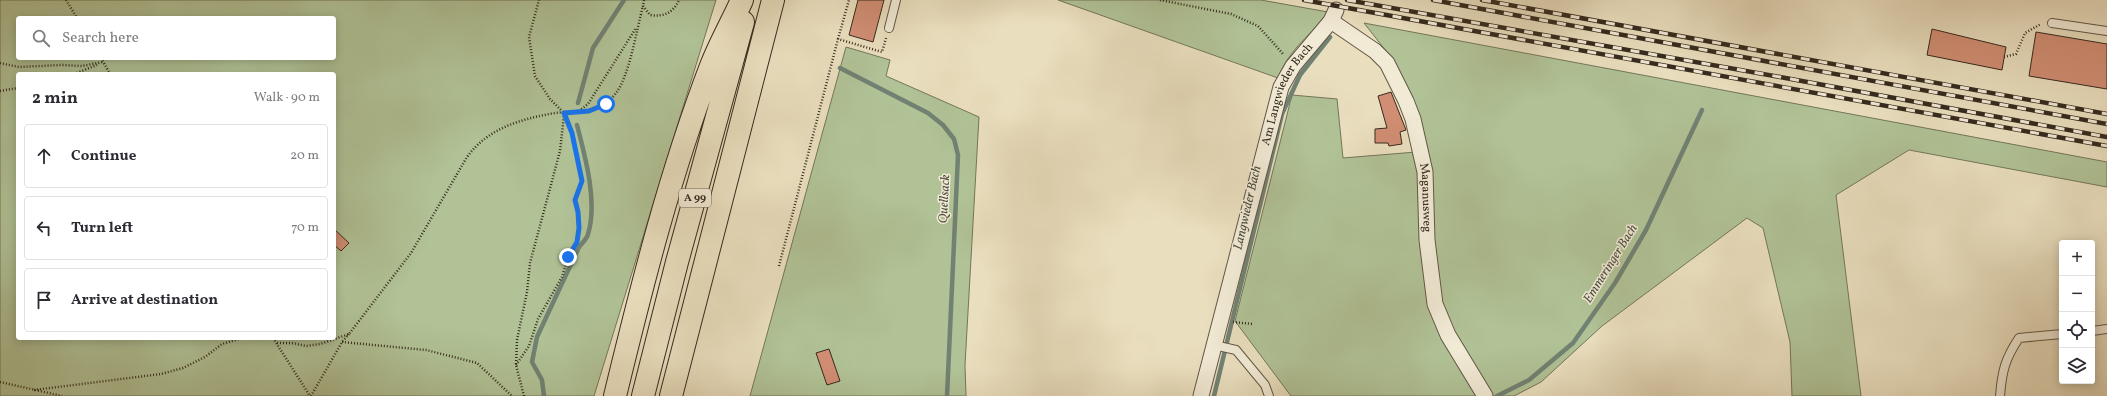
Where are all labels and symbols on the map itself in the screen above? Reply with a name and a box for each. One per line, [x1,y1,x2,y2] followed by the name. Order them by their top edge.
[1258,40,1317,147] street label: Am Langwieder Bach
[597,95,615,113] route start
[1415,162,1435,232] street label: Maganusweg
[1230,164,1267,252] water label: Langwieder Bach
[935,174,955,224] water label: Quellsack
[679,189,711,207] road number: A 99
[1580,221,1643,307] water label: Emmeringer Bach
[559,248,577,266] route end

